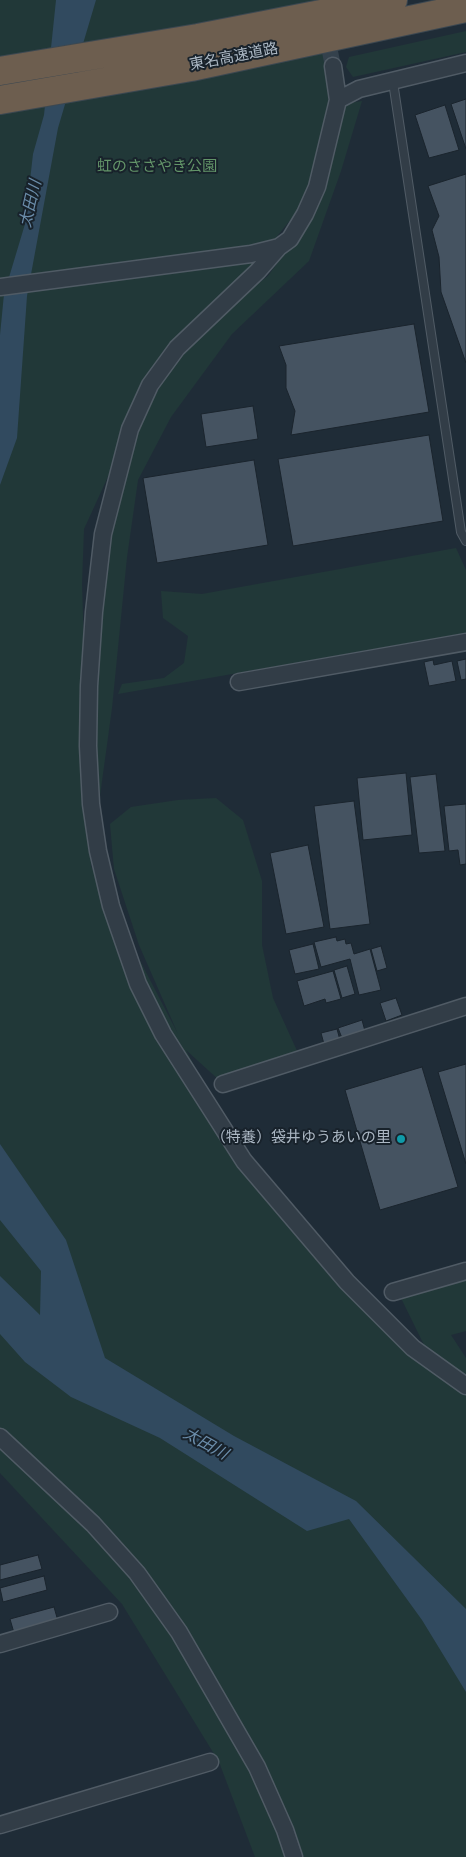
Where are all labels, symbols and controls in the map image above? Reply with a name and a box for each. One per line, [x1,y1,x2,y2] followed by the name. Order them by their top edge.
[188,41,280,75] street label: 東名高速道路
[97,159,217,177] park label: 虹のささやき公園
[17,178,47,230] water label: 太田川
[211,1130,391,1148] place label: （特養）袋井ゆうあいの里
[395,1133,407,1145] marker: （特養）袋井ゆうあいの里
[179,1425,231,1465] water label: 太田川

